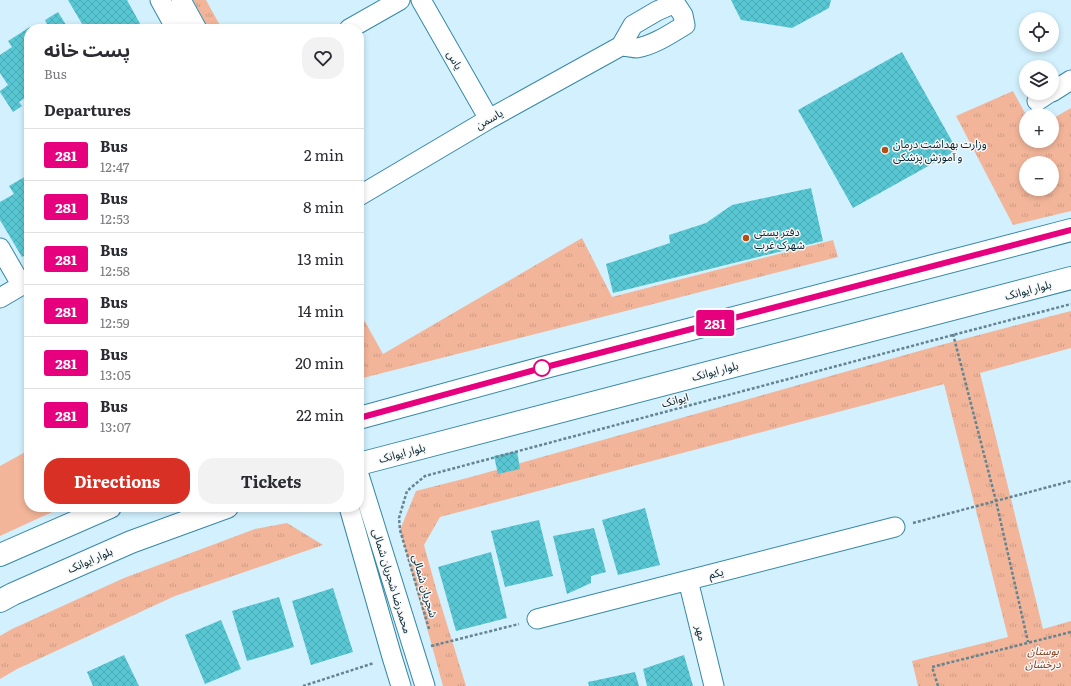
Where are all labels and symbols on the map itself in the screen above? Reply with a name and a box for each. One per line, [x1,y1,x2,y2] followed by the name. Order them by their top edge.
[444,47,468,72] street label: یاس
[472,104,505,132] street label: یاسمن
[893,135,987,165] place label: وزارت بهداشت درمان و آموزش پزشکی
[880,145,890,155] marker: وزارت بهداشت درمان و آموزش پزشکی
[754,223,805,252] place label: دفتر پستی شهرک غرب
[741,233,751,243] marker: دفتر پستی شهرک غرب
[1003,275,1053,303] street label: بلوار ایوانک
[692,310,738,336] line badge: 281
[690,356,740,384] street label: بلوار ایوانک
[533,359,551,377] unlabelled marker
[659,388,690,410] street label: ایوانک
[377,438,427,466] street label: بلوار ایوانک
[369,526,417,635] street label: محمدرضا شجریان شمالی
[65,542,115,576] street label: بلوار ایوانک
[409,552,443,620] street label: شجریان شمالی
[707,562,725,584] street label: یکم
[692,622,712,643] street label: مهر
[1025,642,1061,671] park label: بوستان درخشان

